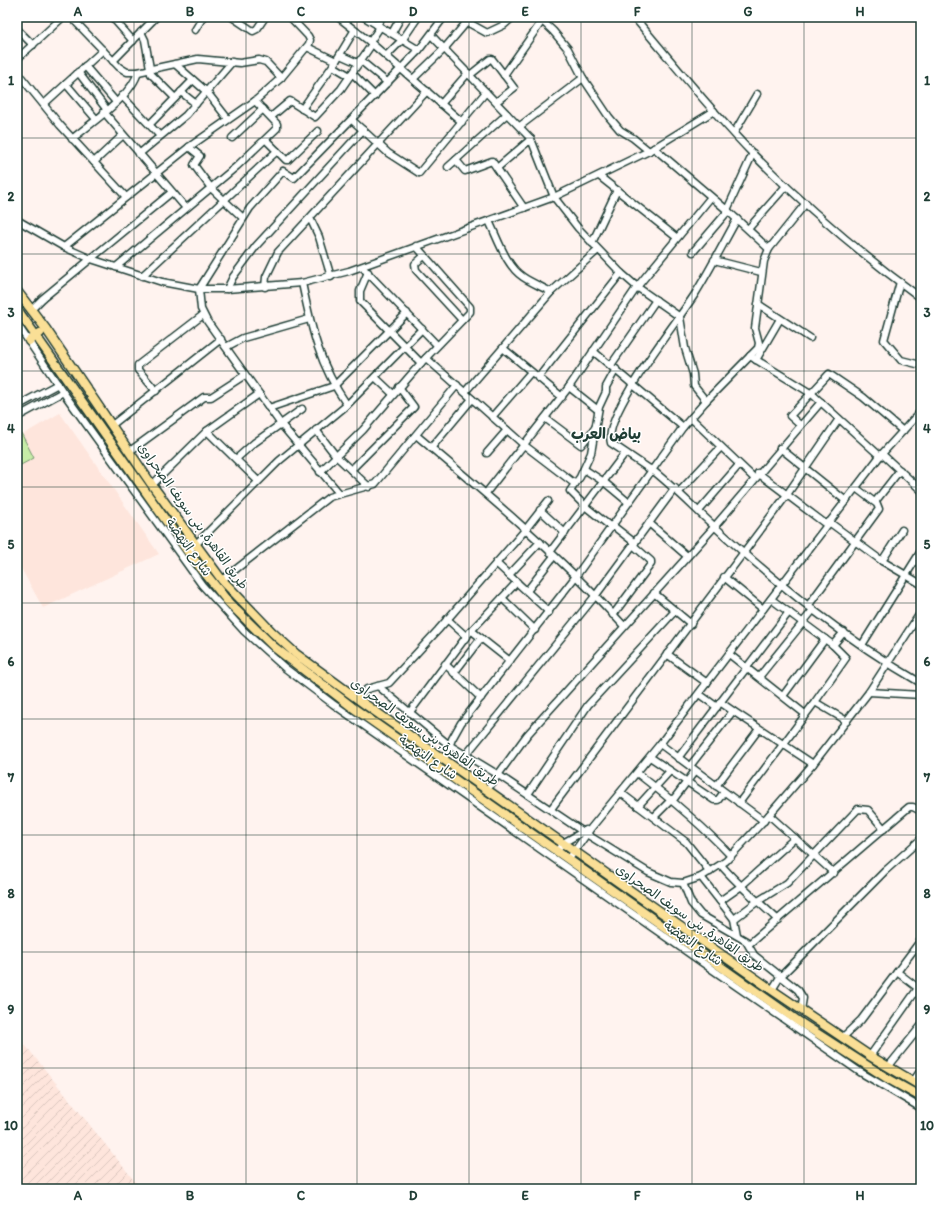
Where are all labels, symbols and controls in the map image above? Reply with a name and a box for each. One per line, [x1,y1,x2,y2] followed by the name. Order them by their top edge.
[73,4,83,19] text: A
[186,4,195,19] text: B
[297,4,306,19] text: C
[409,4,418,19] text: D
[521,4,529,19] text: E
[634,4,641,19] text: F
[744,4,753,19] text: G
[856,4,865,19] text: H
[8,73,14,88] text: 1
[924,73,930,88] text: 1
[8,189,15,204] text: 2
[924,189,931,204] text: 2
[7,305,15,320] text: 3
[923,305,931,320] text: 3
[7,421,15,436] text: 4
[923,421,931,436] text: 4
[571,425,641,443] district label: بياض العرب
[133,440,251,593] street label: طريق القاهرة, بنى سويف الصحراوى
[161,515,215,580] street label: شارع النهضة
[8,537,15,552] text: 5
[924,537,931,552] text: 5
[8,654,15,669] text: 6
[924,654,931,669] text: 6
[347,675,502,791] street label: طريق القاهرة, بنى سويف الصحراوى
[395,731,460,784] street label: شارع النهضة
[7,770,15,785] text: 7
[923,770,931,785] text: 7
[612,861,767,977] street label: طريق القاهرة, بنى سويف الصحراوى
[7,886,15,901] text: 8
[923,886,931,901] text: 8
[660,917,725,970] street label: شارع النهضة
[8,1002,15,1017] text: 9
[924,1002,931,1017] text: 9
[4,1118,18,1133] text: 10
[920,1118,934,1133] text: 10
[73,1188,83,1203] text: A
[186,1188,195,1203] text: B
[297,1188,306,1203] text: C
[409,1188,418,1203] text: D
[521,1188,529,1203] text: E
[634,1188,641,1203] text: F
[744,1188,753,1203] text: G
[856,1188,865,1203] text: H

